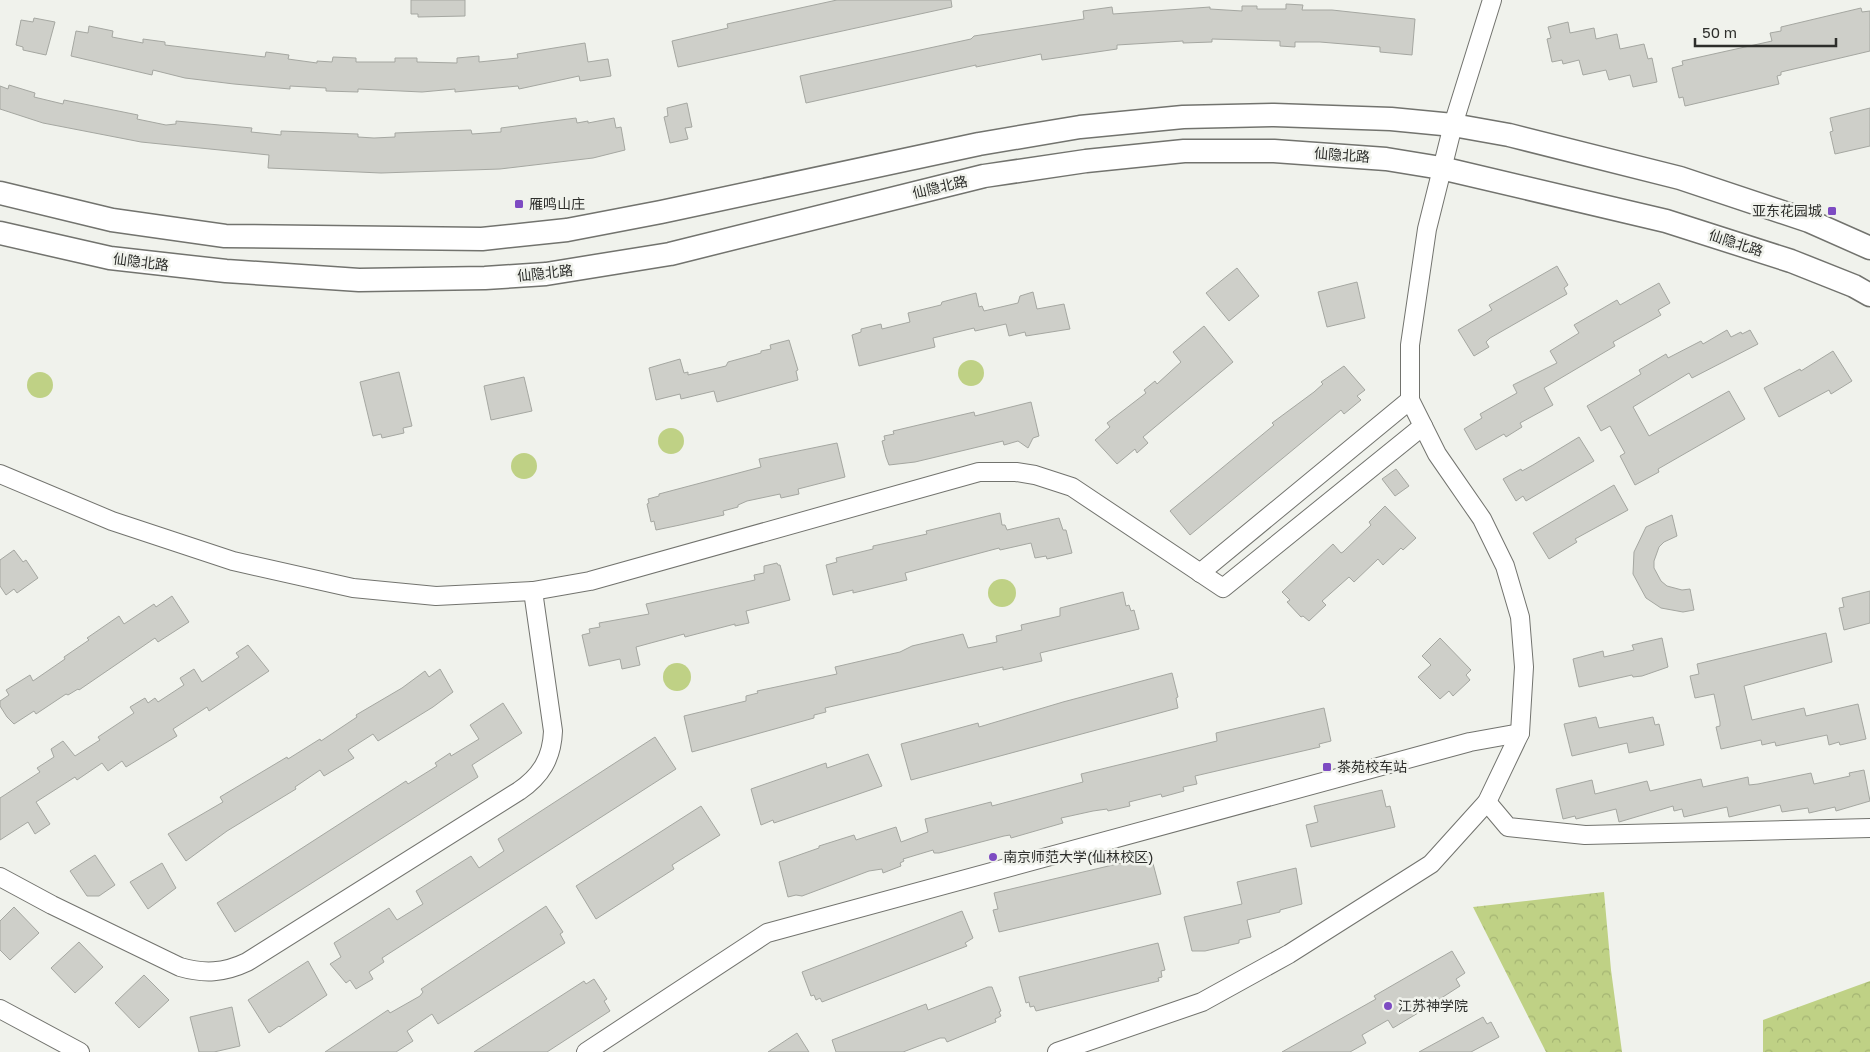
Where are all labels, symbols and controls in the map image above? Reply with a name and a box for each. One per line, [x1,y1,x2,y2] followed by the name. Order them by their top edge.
[1695,15,1836,47] scale bar
[1702,23,1737,41] text: 50 m
[1314,144,1371,165] street label: 仙隐北路
[911,172,969,201] street label: 仙隐北路
[529,195,585,212] place label: 雁鸣山庄
[513,198,525,210] marker: 雁鸣山庄
[1752,202,1822,219] place label: 亚东花园城
[1826,205,1838,217] marker: 亚东花园城
[1707,226,1765,259] street label: 仙隐北路
[112,250,170,273] street label: 仙隐北路
[516,261,574,284] street label: 仙隐北路
[1337,758,1407,775] place label: 茶苑校车站
[1321,761,1333,773] marker: 茶苑校车站
[1003,848,1154,865] place label: 南京师范大学(仙林校区)
[987,851,999,863] marker: 南京师范大学(仙林校区)
[1398,997,1468,1014] place label: 江苏神学院
[1382,1000,1394,1012] marker: 江苏神学院

